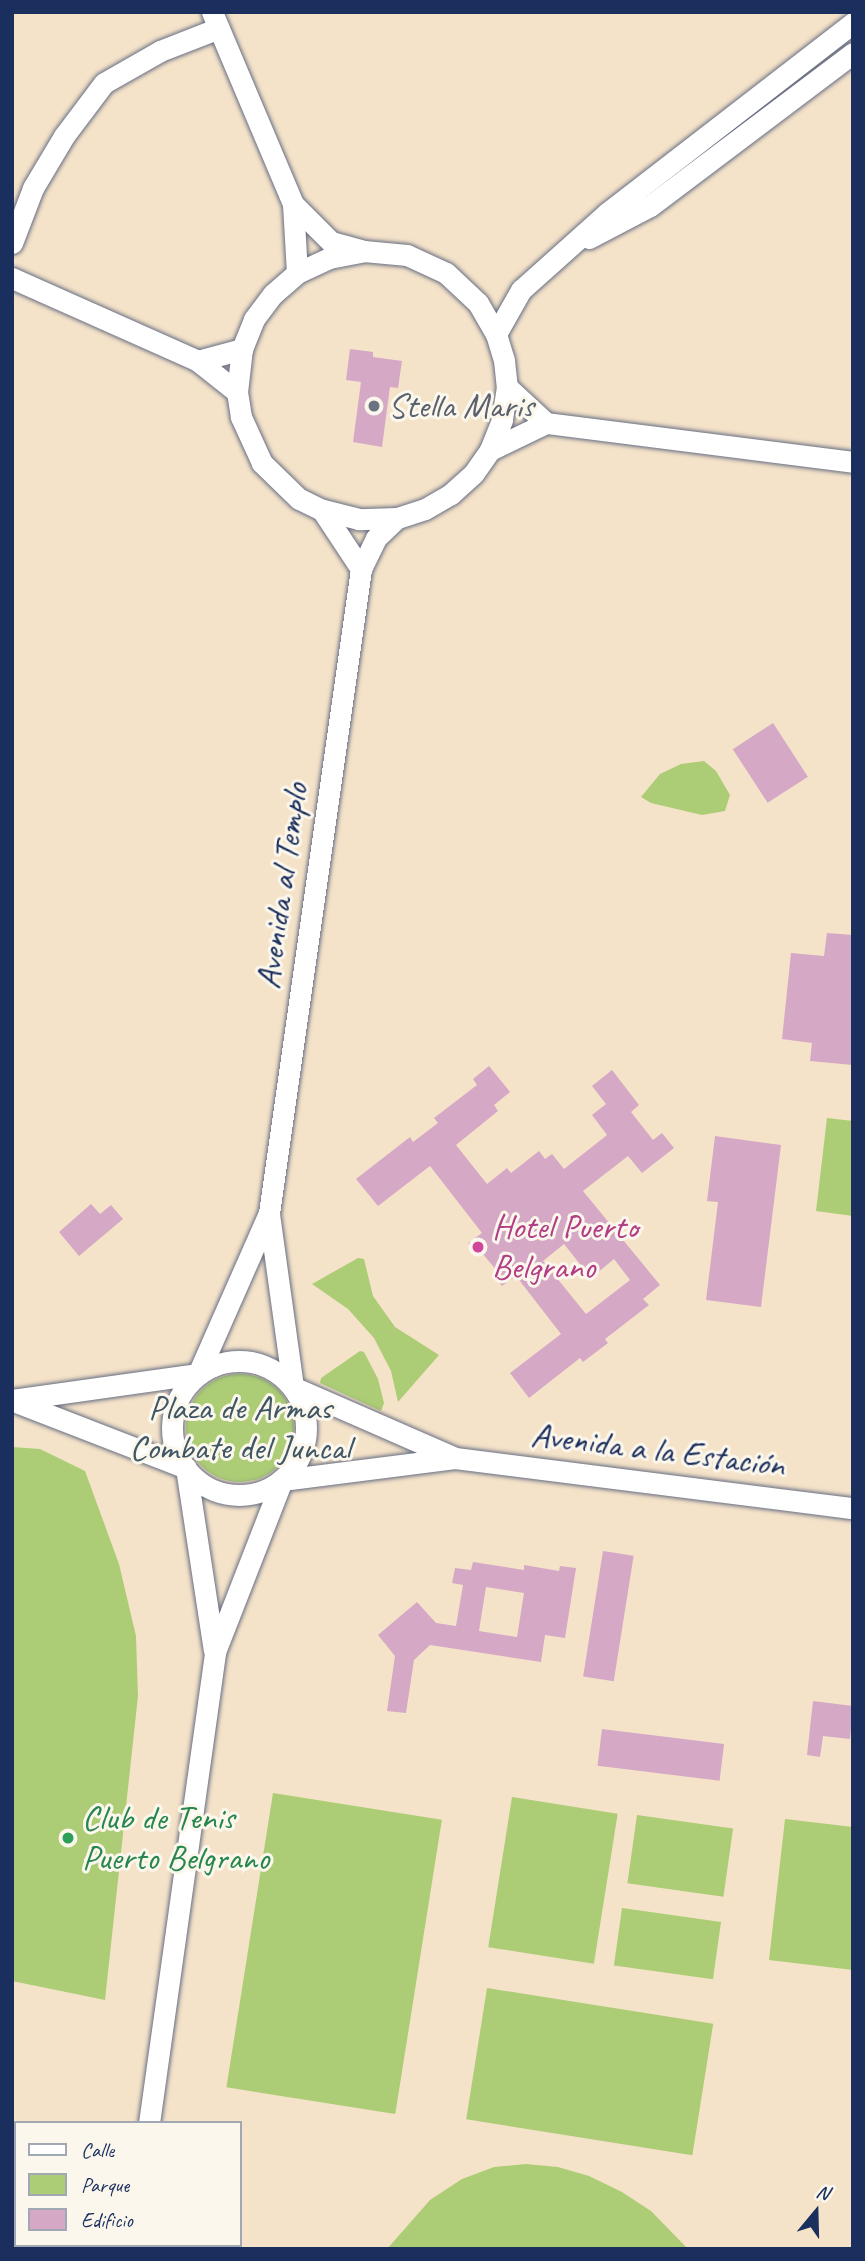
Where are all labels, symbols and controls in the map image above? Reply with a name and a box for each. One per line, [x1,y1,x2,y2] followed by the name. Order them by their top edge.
[388,385,535,427] place label: Stella Maris
[366,398,382,414] marker: Stella Maris
[247,782,317,990] street label: Avenida al Templo
[492,1206,637,1288] place label: Hotel Puerto Belgrano
[470,1239,486,1255] marker: Hotel Puerto Belgrano
[130,1387,350,1469] park label: Plaza de Armas Combate del Juncal
[528,1413,788,1487] street label: Avenida a la Estación
[82,1797,270,1879] place label: Club de Tenis Puerto Belgrano
[60,1830,76,1846] marker: Club de Tenis Puerto Belgrano
[14,2121,242,2247] legend
[81,2137,114,2163] text: Calle
[81,2172,129,2198] text: Parque
[781,2177,851,2247] north arrow
[813,2179,832,2205] text: N
[81,2207,133,2233] text: Edificio

